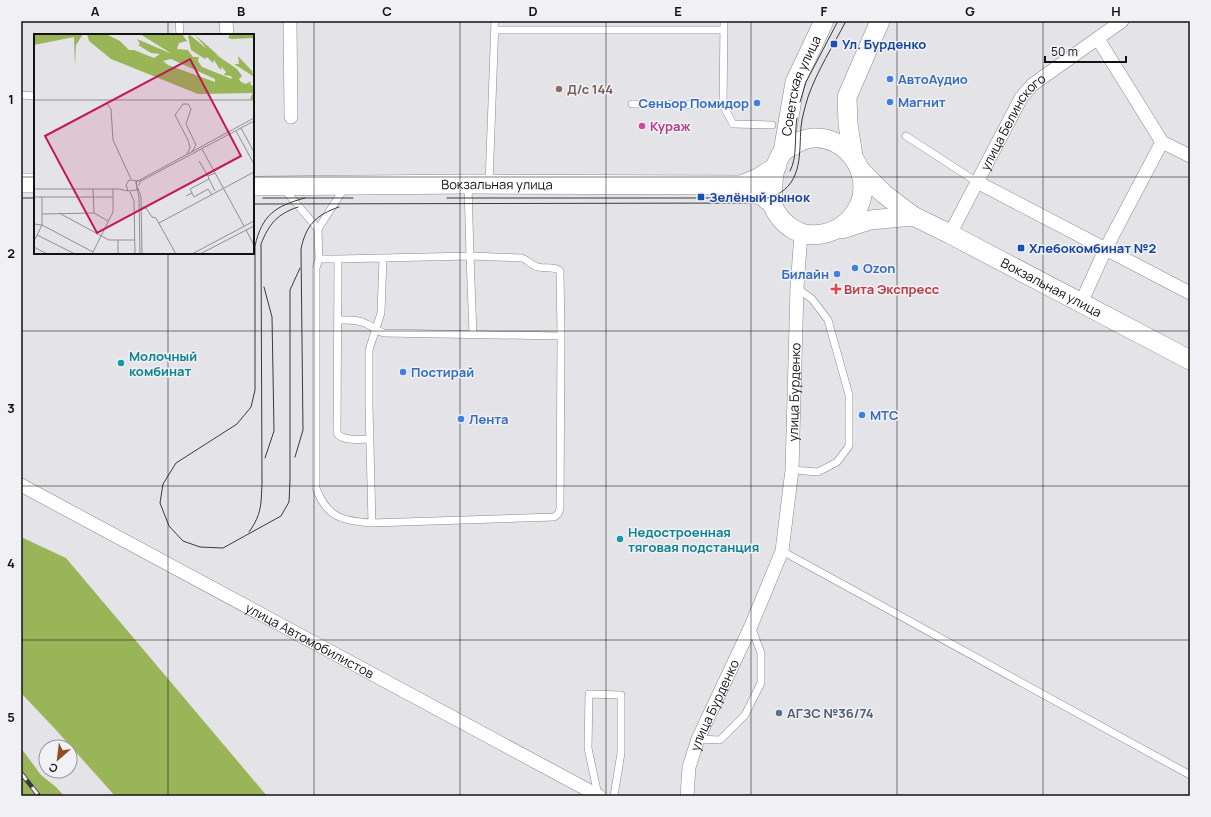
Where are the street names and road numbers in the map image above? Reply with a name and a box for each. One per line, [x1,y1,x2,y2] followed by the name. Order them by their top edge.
[777,32,825,137] street label: Советская улица
[976,69,1049,174] street label: улица Белинского
[441,175,553,193] street label: Вокзальная улица
[998,253,1105,321] street label: Вокзальная улица
[784,342,805,442] street label: улица Бурденко
[242,598,377,682] street label: улица Автомобилистов
[686,656,743,753] street label: улица Бурденко

